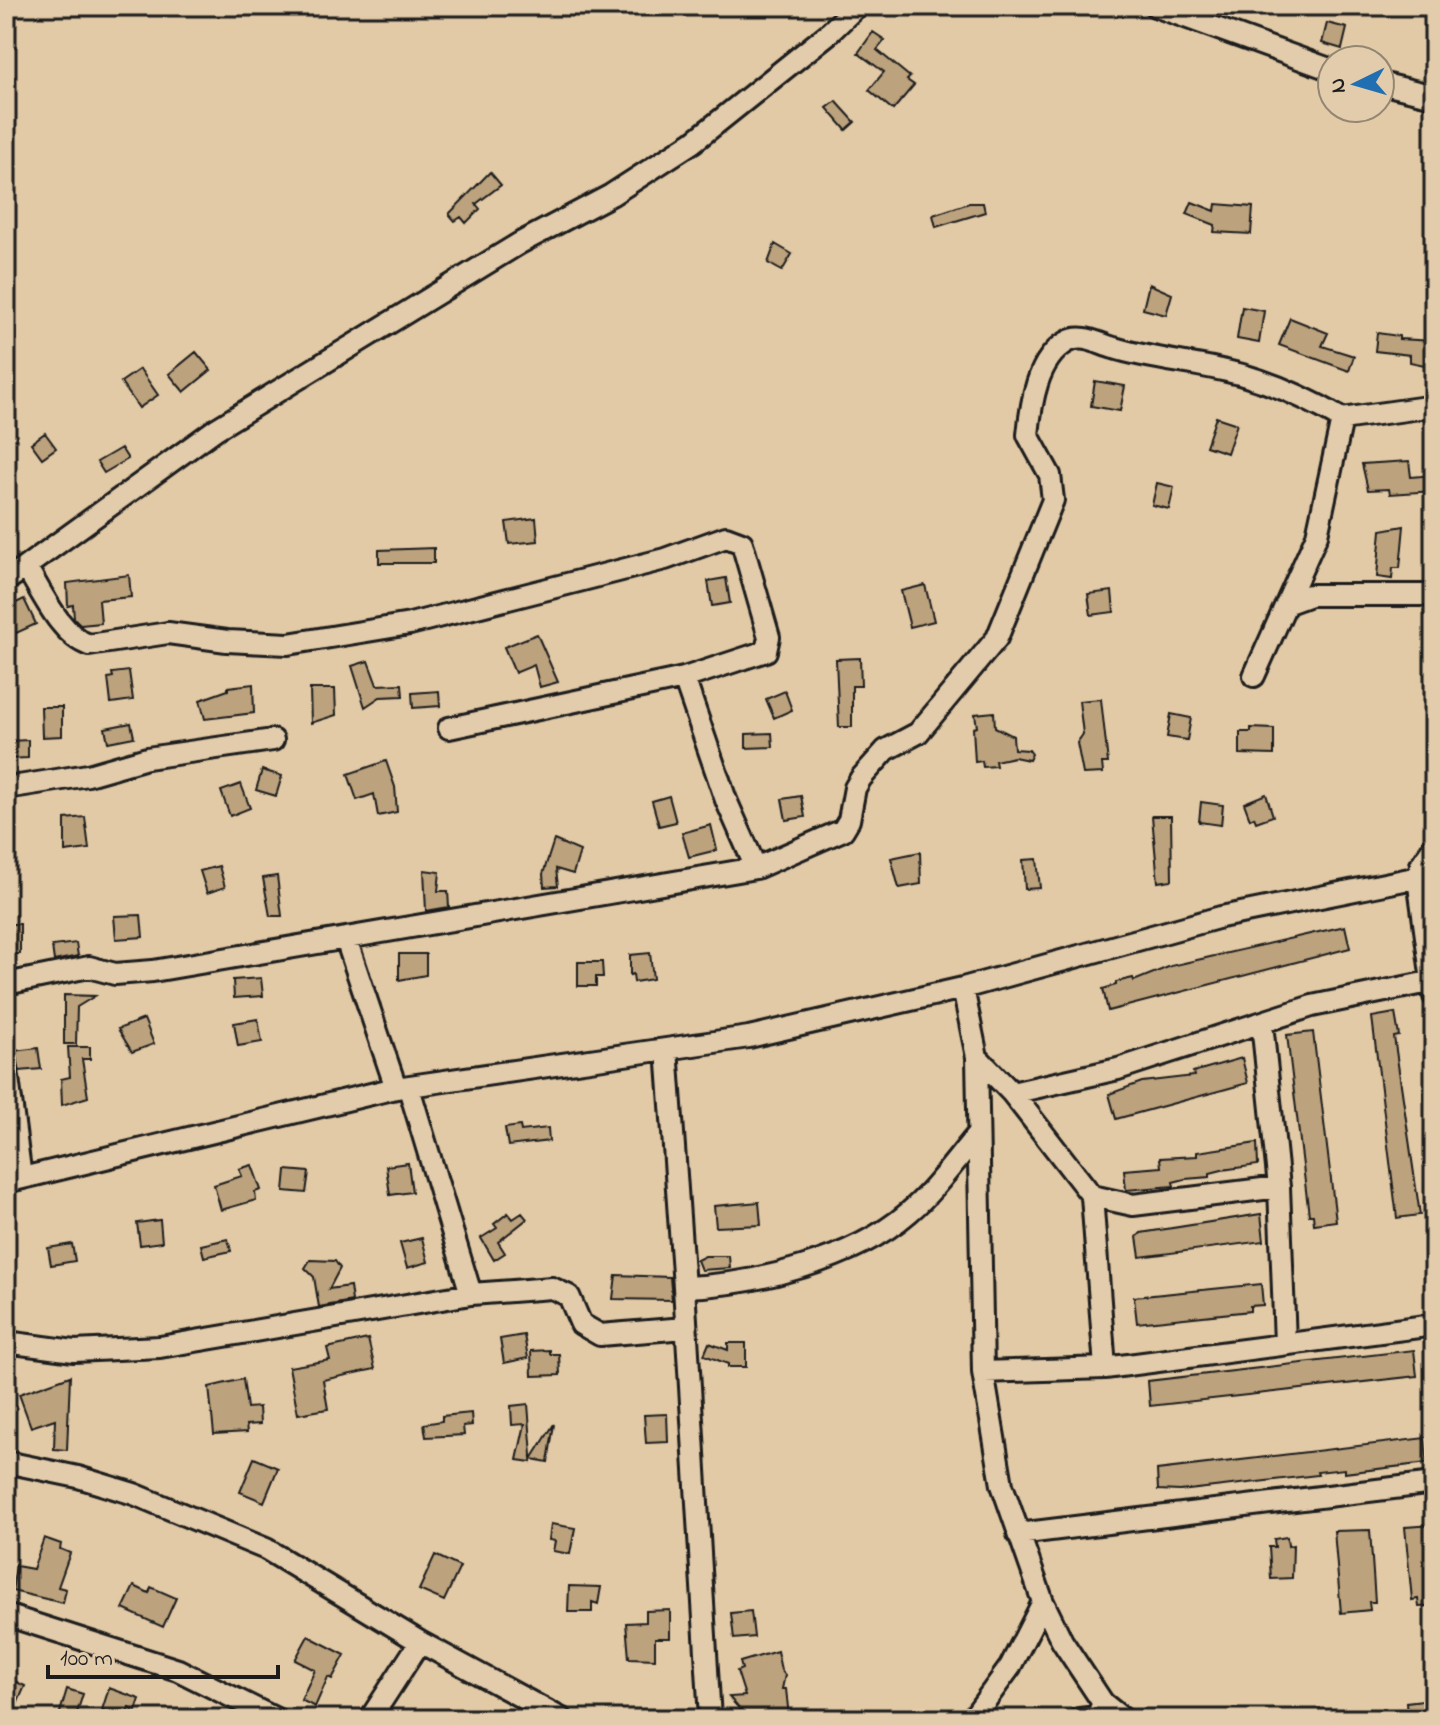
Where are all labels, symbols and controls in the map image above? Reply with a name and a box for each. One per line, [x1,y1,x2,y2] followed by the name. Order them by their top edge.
[1316,44,1396,124] north arrow
[1322,77,1356,94] text: N
[48,1629,278,1679] scale bar
[60,1642,113,1677] text: 100 m

